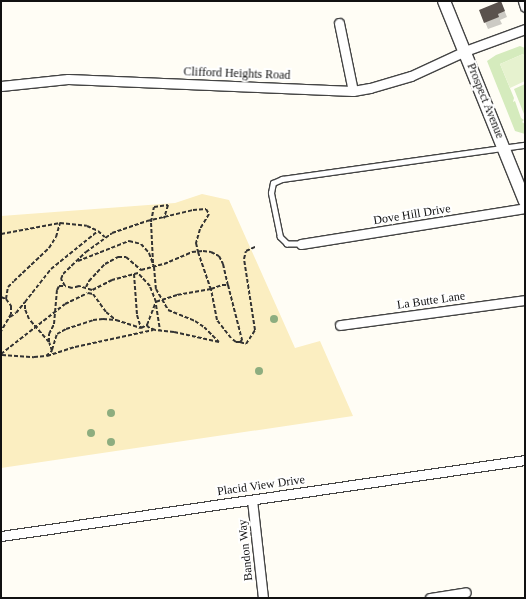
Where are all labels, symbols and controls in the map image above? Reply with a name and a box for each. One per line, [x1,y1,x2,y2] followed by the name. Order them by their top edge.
[463,61,507,141] street label: Prospect Avenue
[183,65,291,83] street label: Clifford Heights Road
[372,202,452,228] street label: Dove Hill Drive
[396,289,466,313] street label: La Butte Lane
[216,473,306,499] street label: Placid View Drive
[236,518,256,582] street label: Bandon Way

